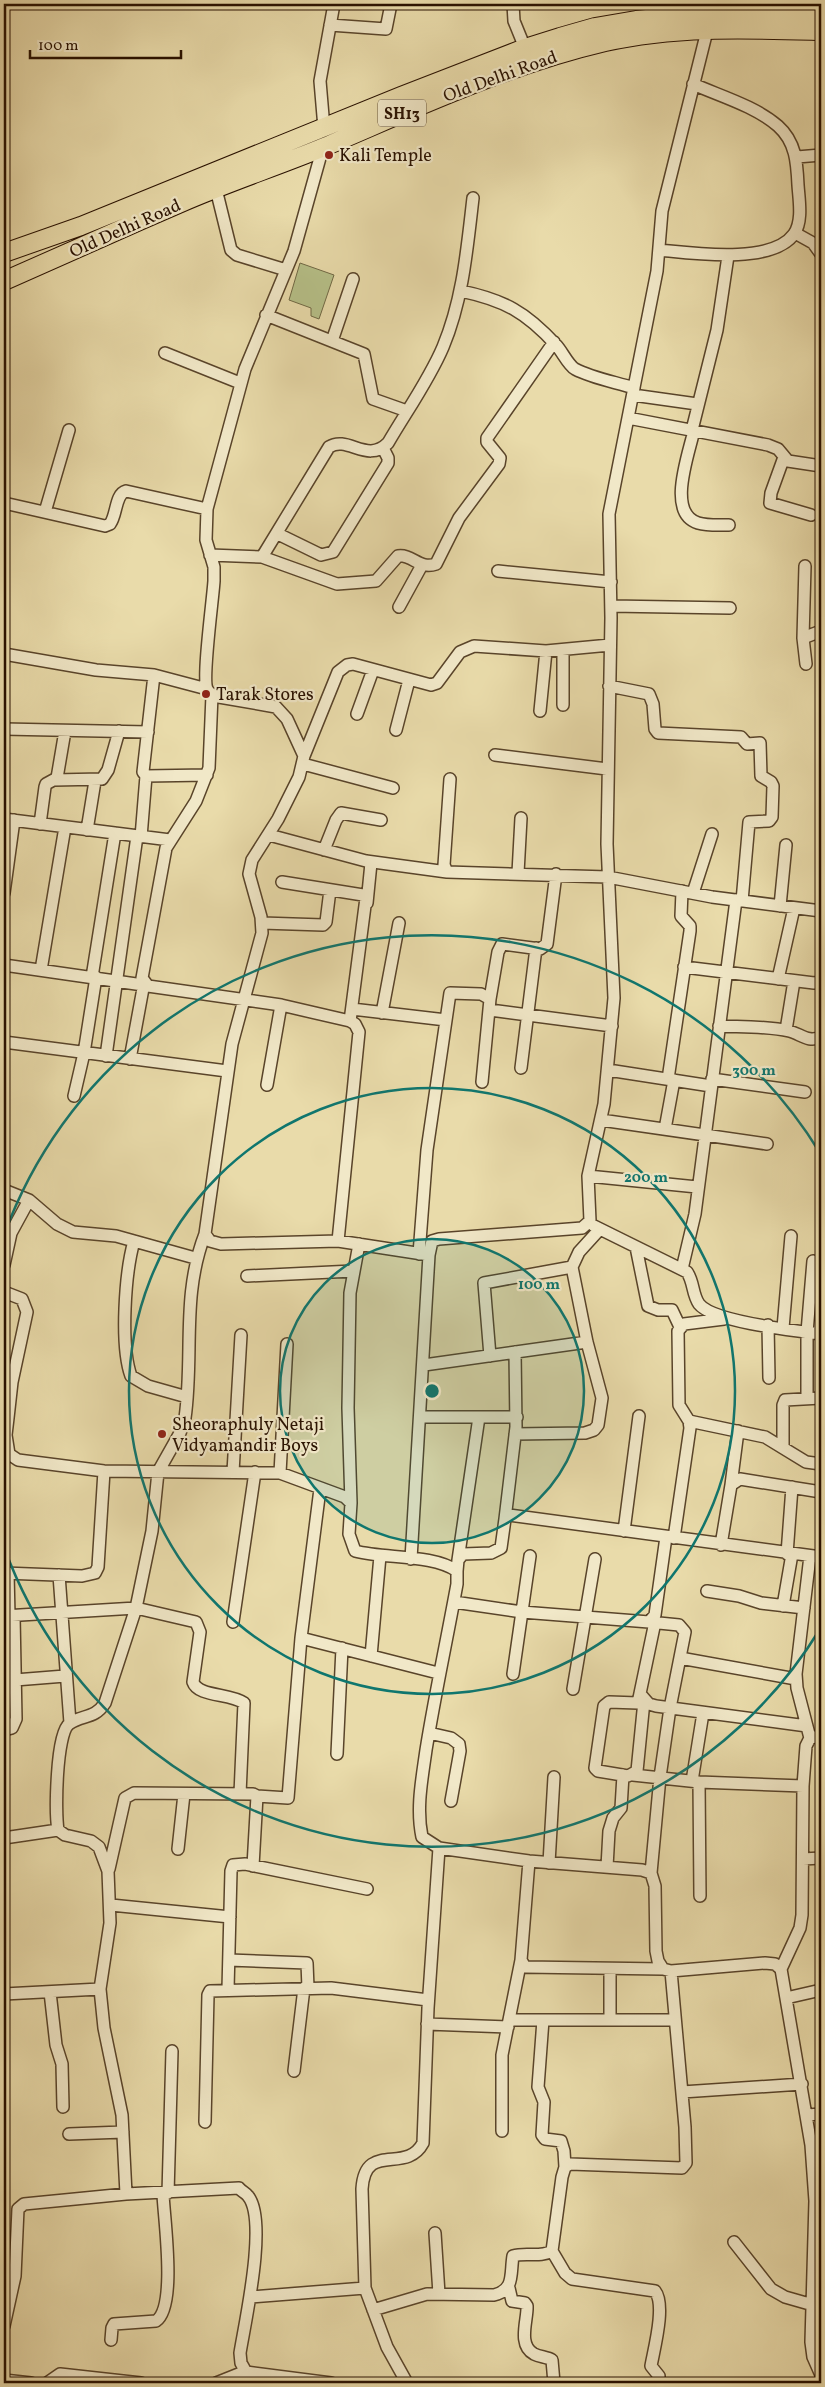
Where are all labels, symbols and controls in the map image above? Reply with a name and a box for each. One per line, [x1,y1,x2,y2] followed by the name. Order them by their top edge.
[30,28,181,60] scale bar
[38,36,78,57] text: 100 m
[440,45,561,110] street label: Old Delhi Road
[378,100,426,126] road number: SH13
[339,144,432,169] place label: Kali Temple
[323,149,335,161] marker: Kali Temple
[66,194,185,265] street label: Old Delhi Road
[216,683,314,708] place label: Tarak Stores
[200,688,212,700] marker: Tarak Stores
[732,1061,776,1082] text: 300 m
[624,1168,668,1189] text: 200 m
[518,1275,561,1296] text: 100 m
[423,1382,441,1400] centre of rings
[172,1413,324,1459] place label: Sheoraphuly Netaji Vidyamandir Boys
[156,1428,168,1440] marker: Sheoraphuly Netaji Vidyamandir Boys

